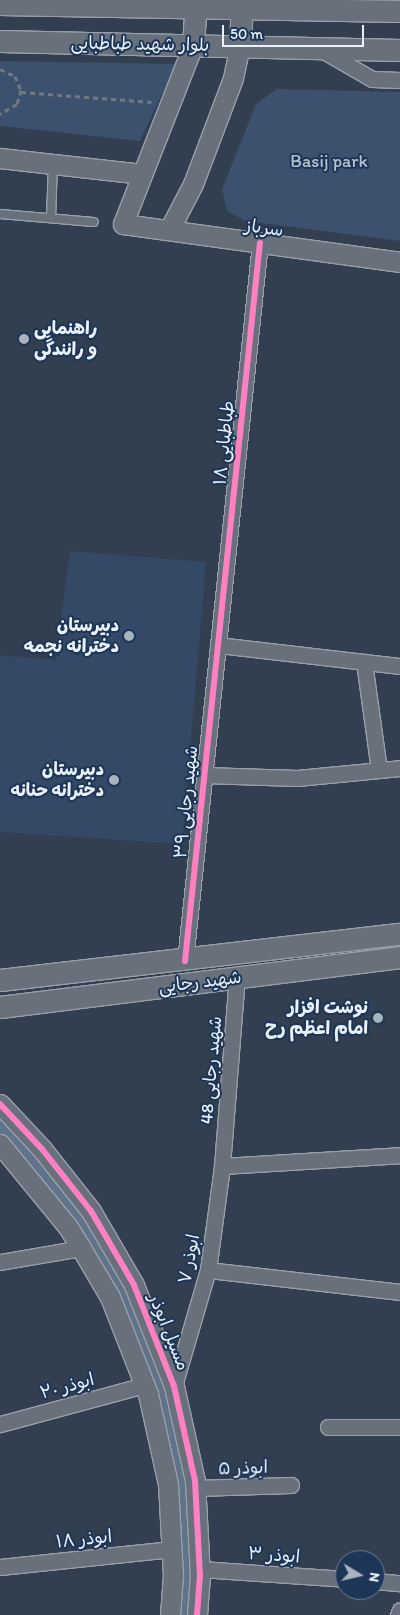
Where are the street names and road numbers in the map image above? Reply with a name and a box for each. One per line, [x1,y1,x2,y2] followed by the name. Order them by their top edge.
[70,32,210,56] street label: بلوار شهید طباطبایی
[243,215,285,241] street label: سرباز
[209,400,239,486] street label: طباطبایی ۱۸
[169,744,203,860] street label: شهید رجایی ۳۹
[157,966,243,998] street label: شهید رجایی
[196,1015,226,1125] street label: شهید رجایی 48
[174,1232,204,1286] street label: ابوذر ۷
[144,1290,194,1374] street label: مسیل ابوذر
[37,1368,97,1404] street label: ابوذر ۲۰
[218,1456,268,1480] street label: ابوذر ۵
[55,1525,113,1553] street label: ابوذر ۱۸
[247,1542,301,1568] street label: ابوذر ۳

